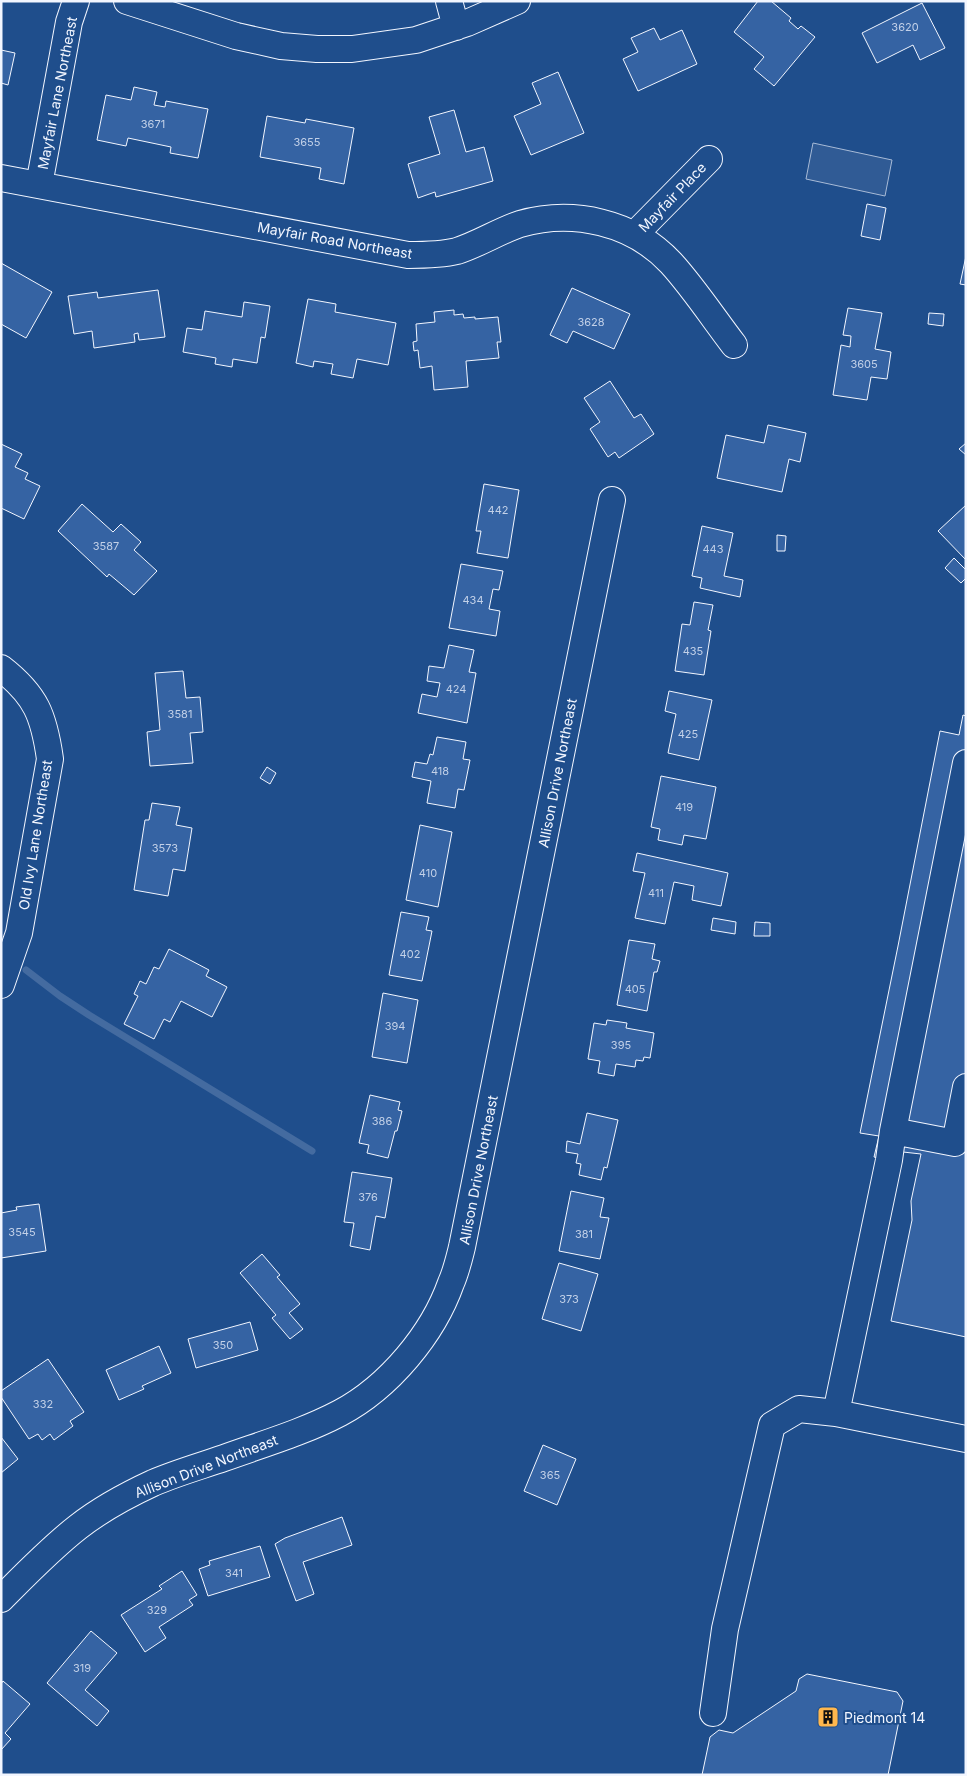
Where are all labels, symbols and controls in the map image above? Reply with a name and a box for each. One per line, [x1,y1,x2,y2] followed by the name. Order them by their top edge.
[34,15,80,171] street label: Mayfair Lane Northeast
[891,20,919,34] house number: 3620
[141,117,165,131] house number: 3671
[294,135,321,149] house number: 3655
[635,159,709,235] street label: Mayfair Place
[256,218,414,262] street label: Mayfair Road Northeast
[577,315,605,329] house number: 3628
[850,357,878,371] house number: 3605
[488,503,508,517] house number: 442
[93,539,119,553] house number: 3587
[702,542,724,556] house number: 443
[462,593,484,607] house number: 434
[683,644,704,658] house number: 435
[446,682,466,696] house number: 424
[534,696,580,849] street label: Allison Drive Northeast
[168,707,192,721] house number: 3581
[678,727,699,741] house number: 425
[15,758,55,911] street label: Old Ivy Lane Northeast
[431,764,449,778] house number: 418
[675,800,693,814] house number: 419
[152,841,178,855] house number: 3573
[419,866,437,880] house number: 410
[648,886,664,900] house number: 411
[400,947,420,961] house number: 402
[625,982,646,996] house number: 405
[385,1019,405,1033] house number: 394
[611,1038,631,1052] house number: 395
[455,1093,501,1246] street label: Allison Drive Northeast
[372,1114,392,1128] house number: 386
[358,1190,378,1204] house number: 376
[8,1225,36,1239] house number: 3545
[575,1227,593,1241] house number: 381
[559,1292,579,1306] house number: 373
[213,1338,233,1352] house number: 350
[33,1397,53,1411] house number: 332
[132,1431,280,1501] street label: Allison Drive Northeast
[540,1468,560,1482] house number: 365
[225,1566,243,1580] house number: 341
[147,1603,167,1617] house number: 329
[73,1661,91,1675] house number: 319
[816,1705,840,1729] building icon: Piedmont 14
[844,1709,925,1726] place label: Piedmont 14

